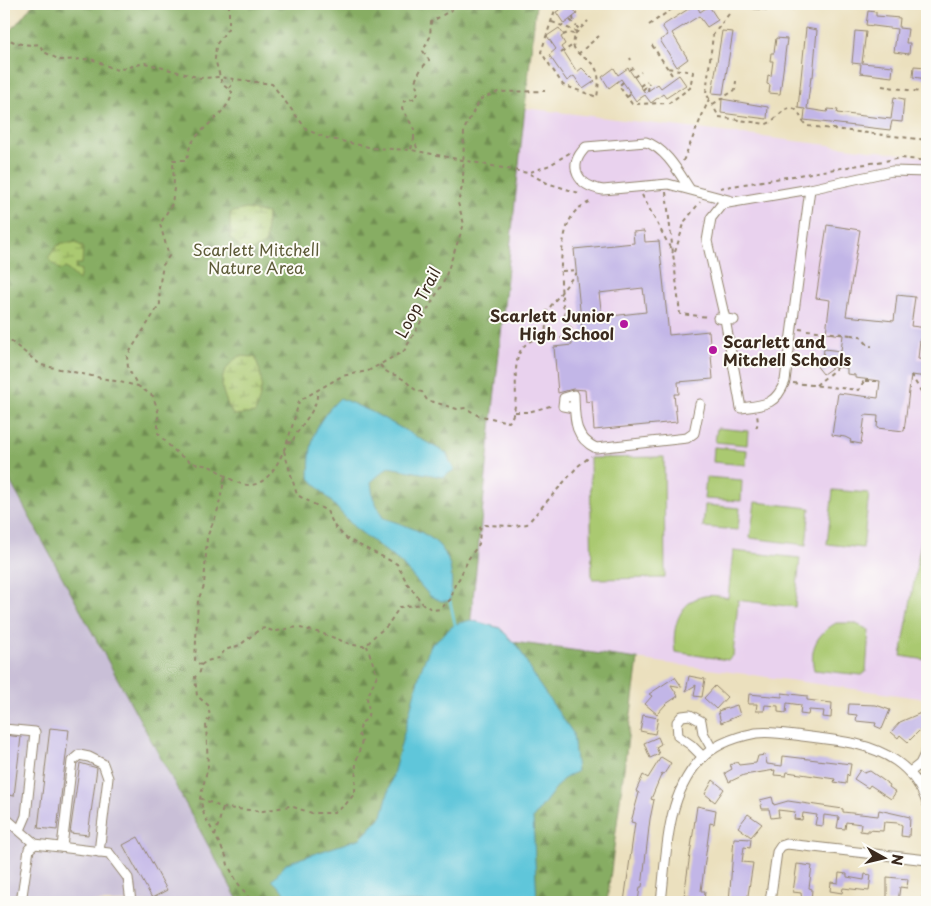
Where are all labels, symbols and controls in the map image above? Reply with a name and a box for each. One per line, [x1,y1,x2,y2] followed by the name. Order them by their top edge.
[193,237,319,279] park label: Scarlett Mitchell Nature Area
[388,262,446,342] street label: Loop Trail
[490,303,615,345] place label: Scarlett Junior High School
[618,318,630,330] marker: Scarlett Junior High School
[723,329,852,371] place label: Scarlett and Mitchell Schools
[707,344,719,356] marker: Scarlett and Mitchell Schools
[858,834,908,884] north arrow
[886,853,909,867] text: N

